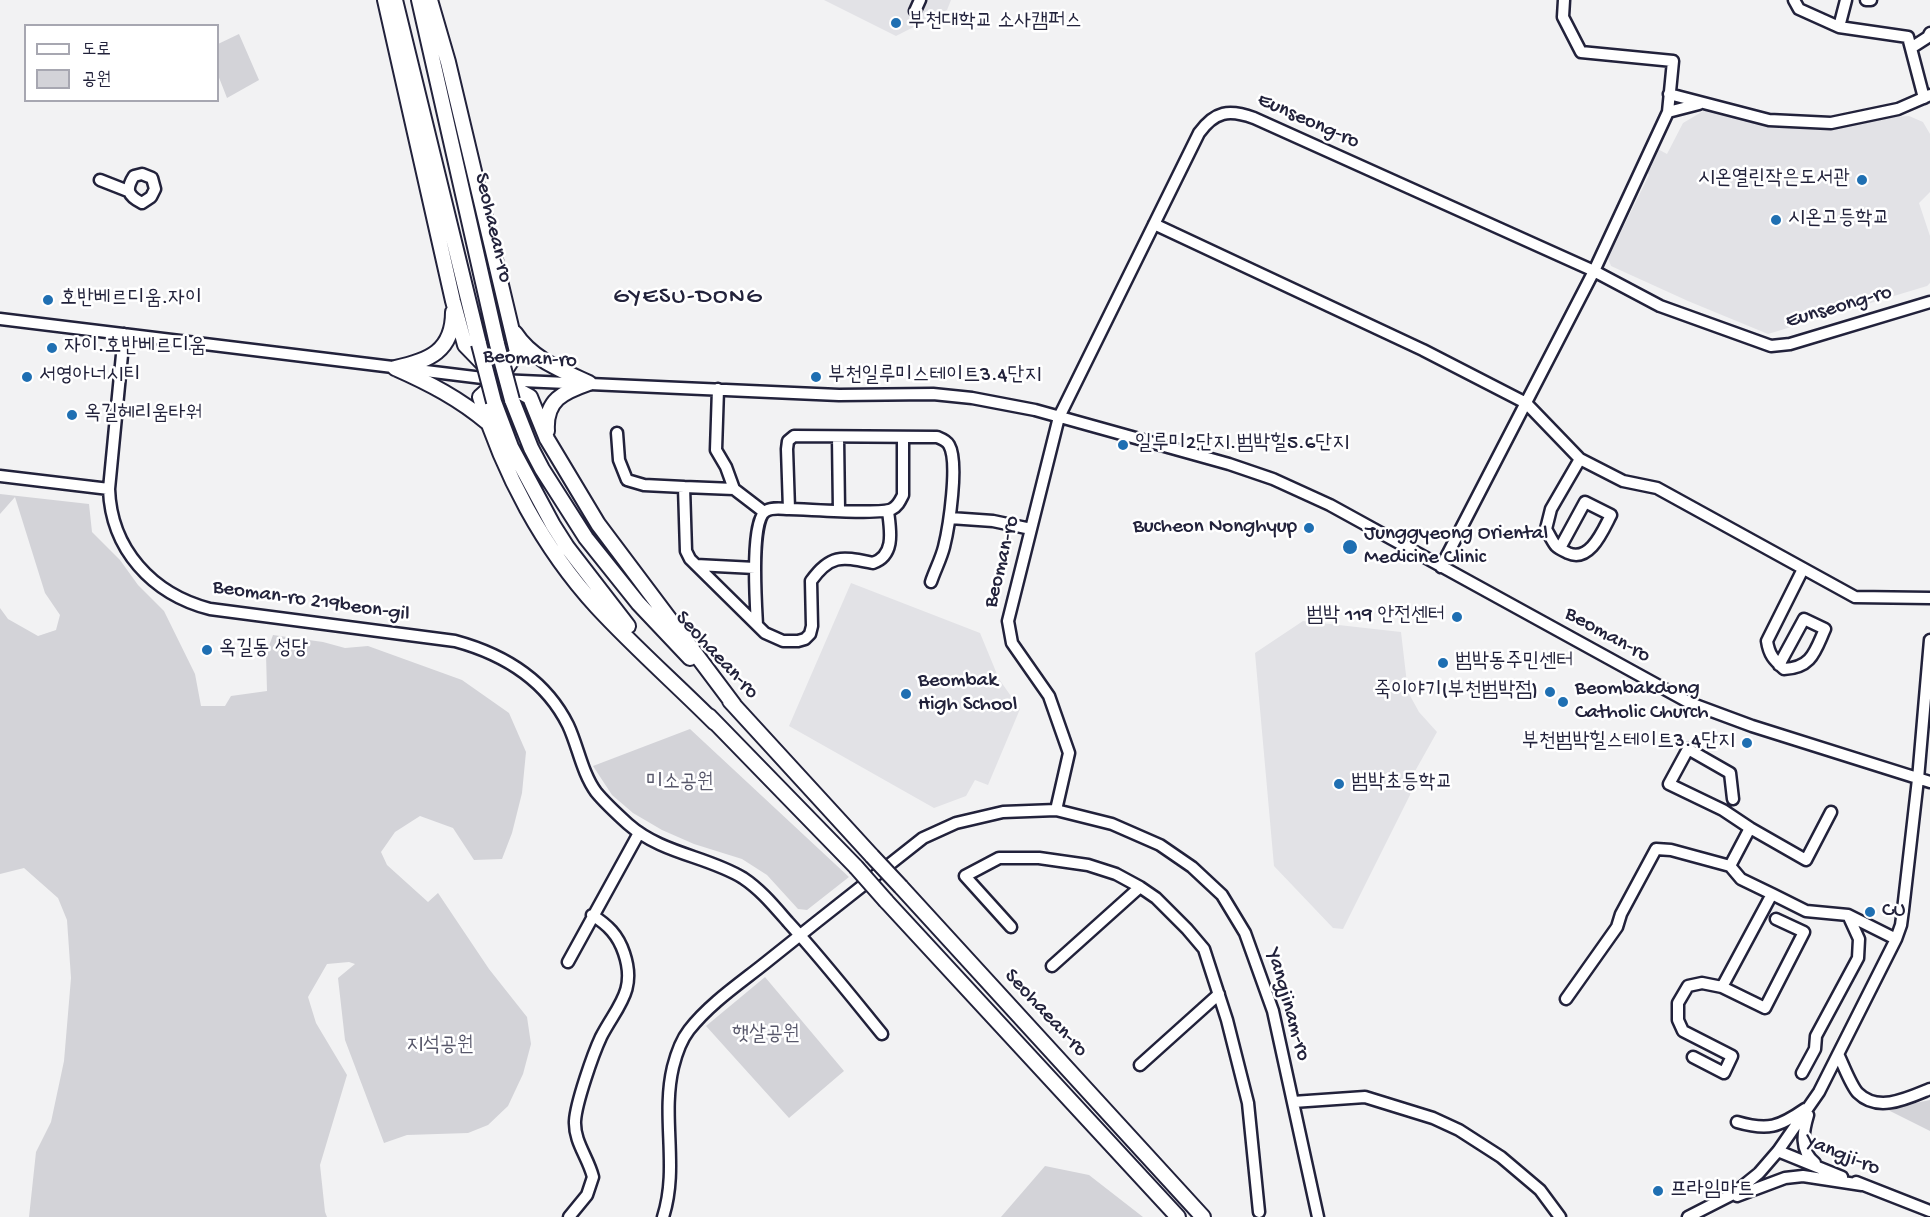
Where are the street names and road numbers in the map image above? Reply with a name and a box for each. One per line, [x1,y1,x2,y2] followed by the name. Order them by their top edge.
[1253,88,1363,156] street label: Eunseong-ro
[467,171,517,285] street label: Seohaean-ro
[1783,281,1895,335] street label: Eunseong-ro
[482,345,578,375] street label: Beoman-ro
[979,513,1027,611] street label: Beoman-ro
[211,576,411,628] street label: Beoman-ro 219beon-gil
[1560,602,1654,670] street label: Beoman-ro
[669,607,763,705] street label: Seohaean-ro
[1259,946,1315,1064] street label: Yangjinam-ro
[998,965,1092,1063] street label: Seohaean-ro
[1801,1130,1883,1182] street label: Yangji-ro

